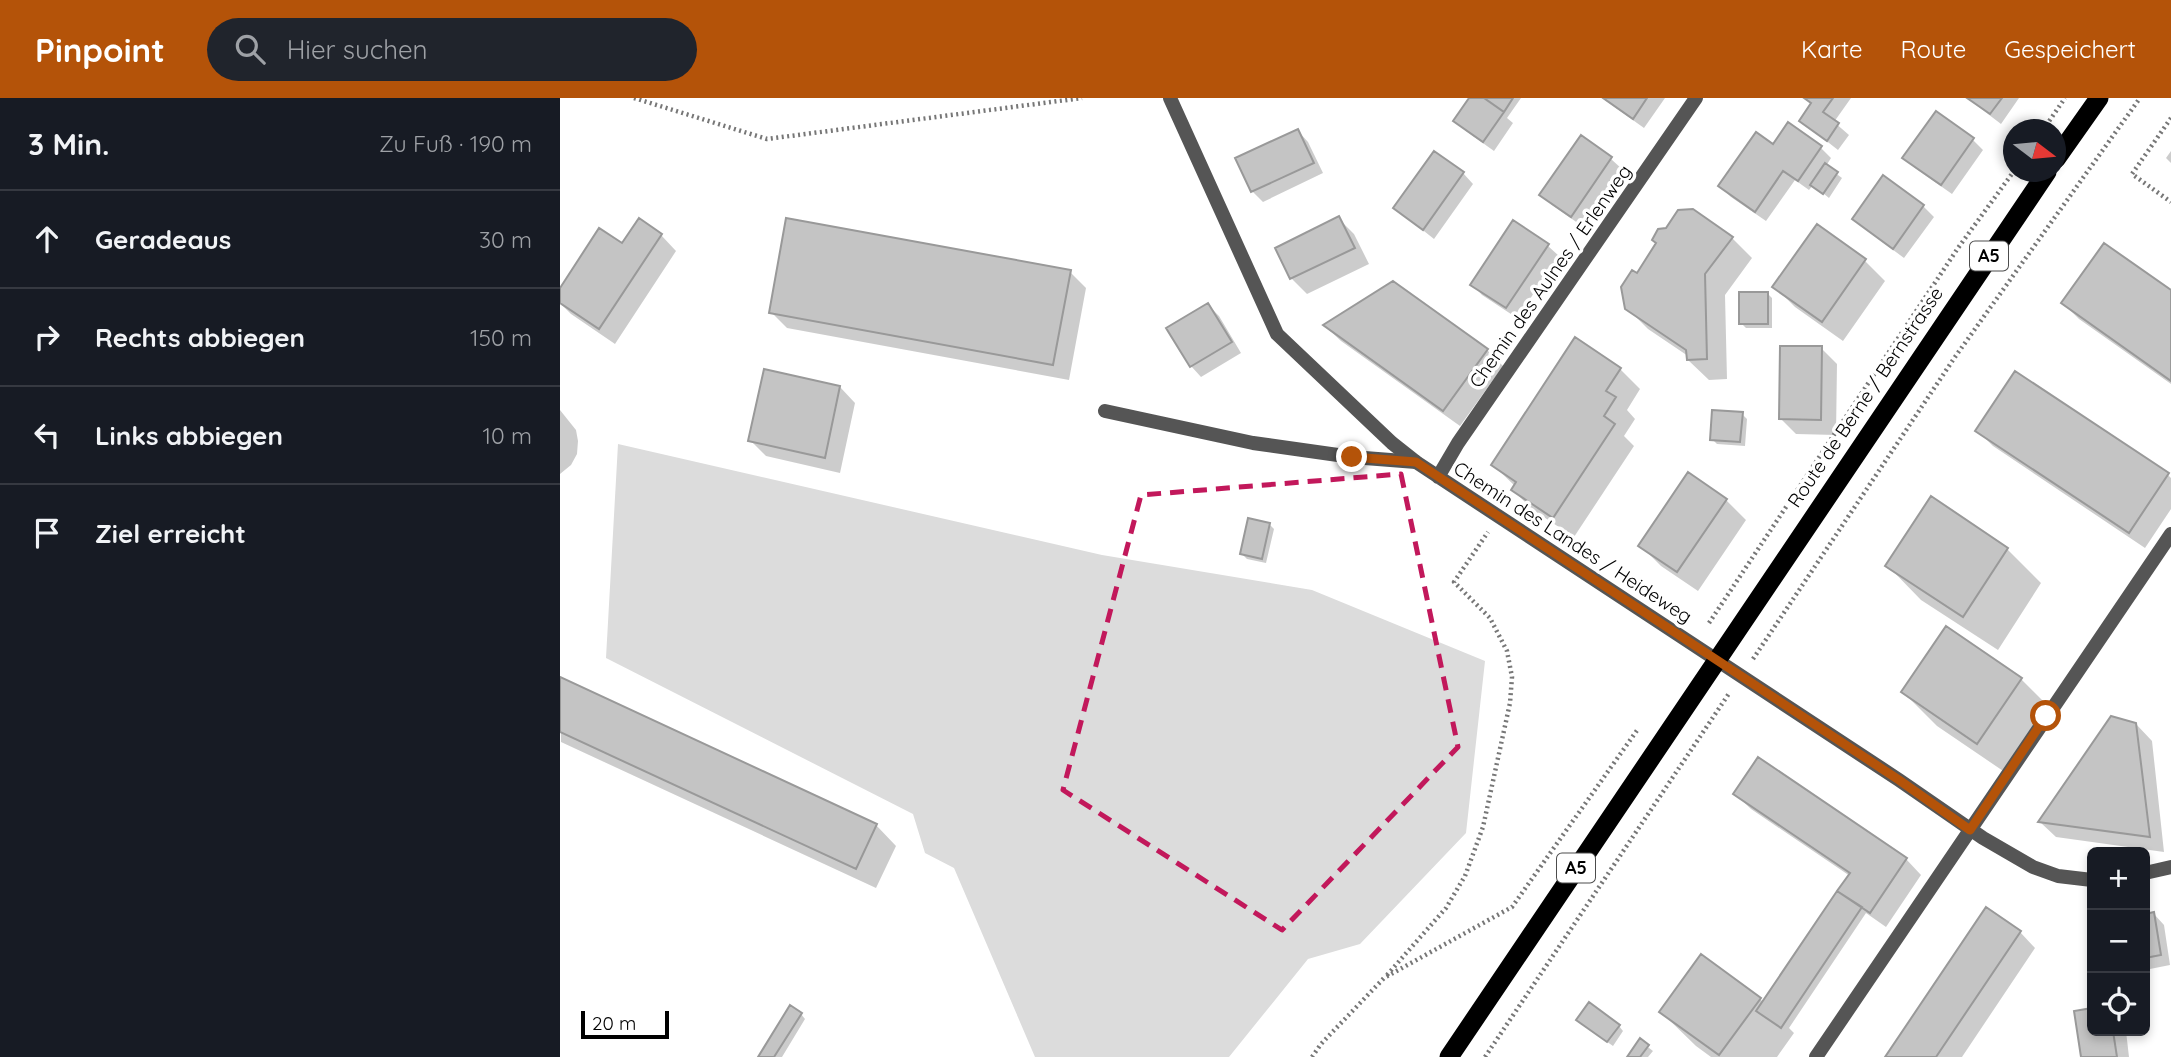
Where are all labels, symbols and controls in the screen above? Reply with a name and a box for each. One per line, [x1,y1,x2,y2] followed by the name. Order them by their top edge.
[207,18,697,81] search box
[35,29,165,70] text: Pinpoint
[231,30,269,68] icon: search
[287,33,428,66] text: Hier suchen
[1801,34,1863,64] text: Karte
[1901,34,1966,64] text: Route
[2004,34,2136,64] text: Gespeichert
[2003,119,2066,182] north arrow
[28,125,110,163] text: 3 Min.
[379,129,532,158] text: Zu Fuß · 190 m
[1464,160,1636,392] street label: Chemin des Aulnes / Erlenweg
[28,220,66,258] icon: ahead
[95,223,231,256] text: Geradeaus
[479,225,532,254] text: 30 m
[1970,242,2008,271] road number: A5
[1782,282,1948,512] street label: Route de Berne / Bernstrasse
[28,318,66,356] icon: right
[95,321,305,354] text: Rechts abbiegen
[470,323,532,352] text: 150 m
[28,416,66,454] icon: left
[95,419,283,452] text: Links abbiegen
[483,421,532,450] text: 10 m
[1336,441,1367,472] route end
[1449,456,1697,628] street label: Chemin des Landes / Heideweg
[28,514,66,552] icon: arrive
[95,517,246,550] text: Ziel erreicht
[2030,700,2061,731] route start
[2087,847,2150,1036] map controls
[2087,847,2150,910] button: +
[1557,854,1595,882] road number: A5
[2087,910,2150,973] button: −
[2087,973,2150,1036] button: locate
[581,1008,668,1040] scale bar
[592,1011,636,1035] text: 20 m

